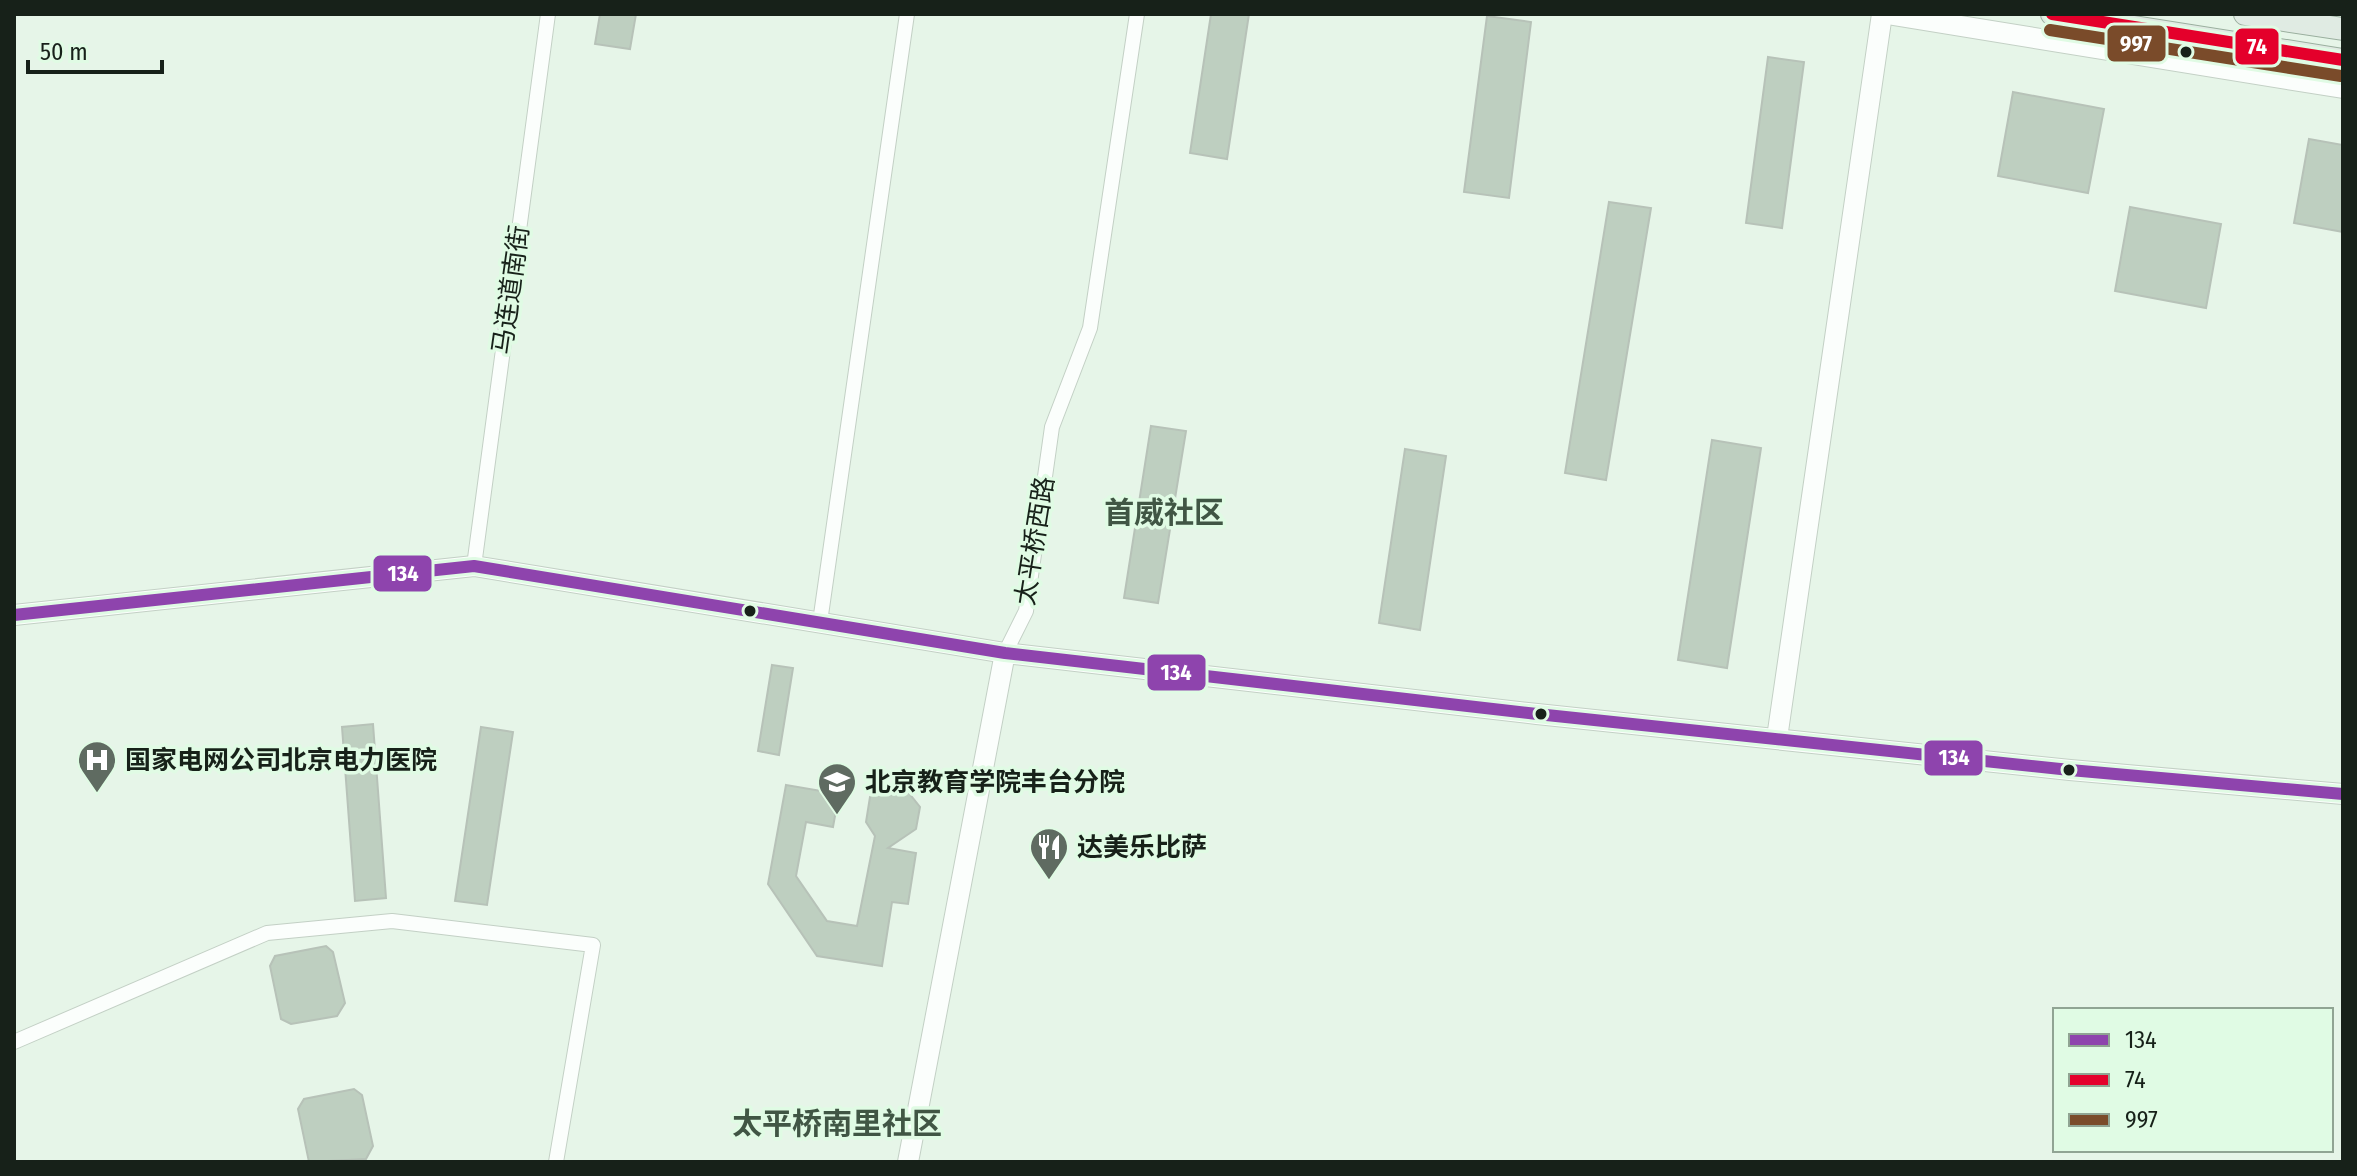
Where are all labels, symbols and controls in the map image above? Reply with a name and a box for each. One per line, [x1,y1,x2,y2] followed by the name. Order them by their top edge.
[28,24,162,74] scale bar
[2106,24,2167,63] line badge: 997
[2234,27,2280,66] line badge: 74
[2120,30,2153,57] text: 997
[2247,33,2267,60] text: 74
[40,38,88,66] text: 50 m
[2178,44,2194,60] unlabelled marker
[487,223,535,357] street label: 马连道南街
[1010,474,1060,608] street label: 太平桥西路
[1104,495,1224,531] district label: 首威社区
[372,554,433,593] line badge: 134
[388,560,418,587] text: 134
[742,603,758,619] unlabelled marker
[1146,653,1207,692] line badge: 134
[1161,659,1191,686] text: 134
[1533,706,1549,722] unlabelled marker
[76,739,118,794] hospital icon: 国家电网公司北京电力医院
[1923,739,1984,777] line badge: 134
[1939,744,1969,771] text: 134
[125,745,437,776] place label: 国家电网公司北京电力医院
[816,761,858,816] school or university icon: 北京教育学院丰台分院
[2061,762,2077,778] unlabelled marker
[865,767,1125,798] place label: 北京教育学院丰台分院
[1028,826,1070,881] restaurant icon: 达美乐比萨
[1077,832,1207,863] place label: 达美乐比萨
[2053,1008,2333,1152] legend
[2125,1026,2157,1054] text: 134
[2125,1066,2146,1094] text: 74
[732,1106,942,1142] district label: 太平桥南里社区
[2125,1106,2158,1134] text: 997

